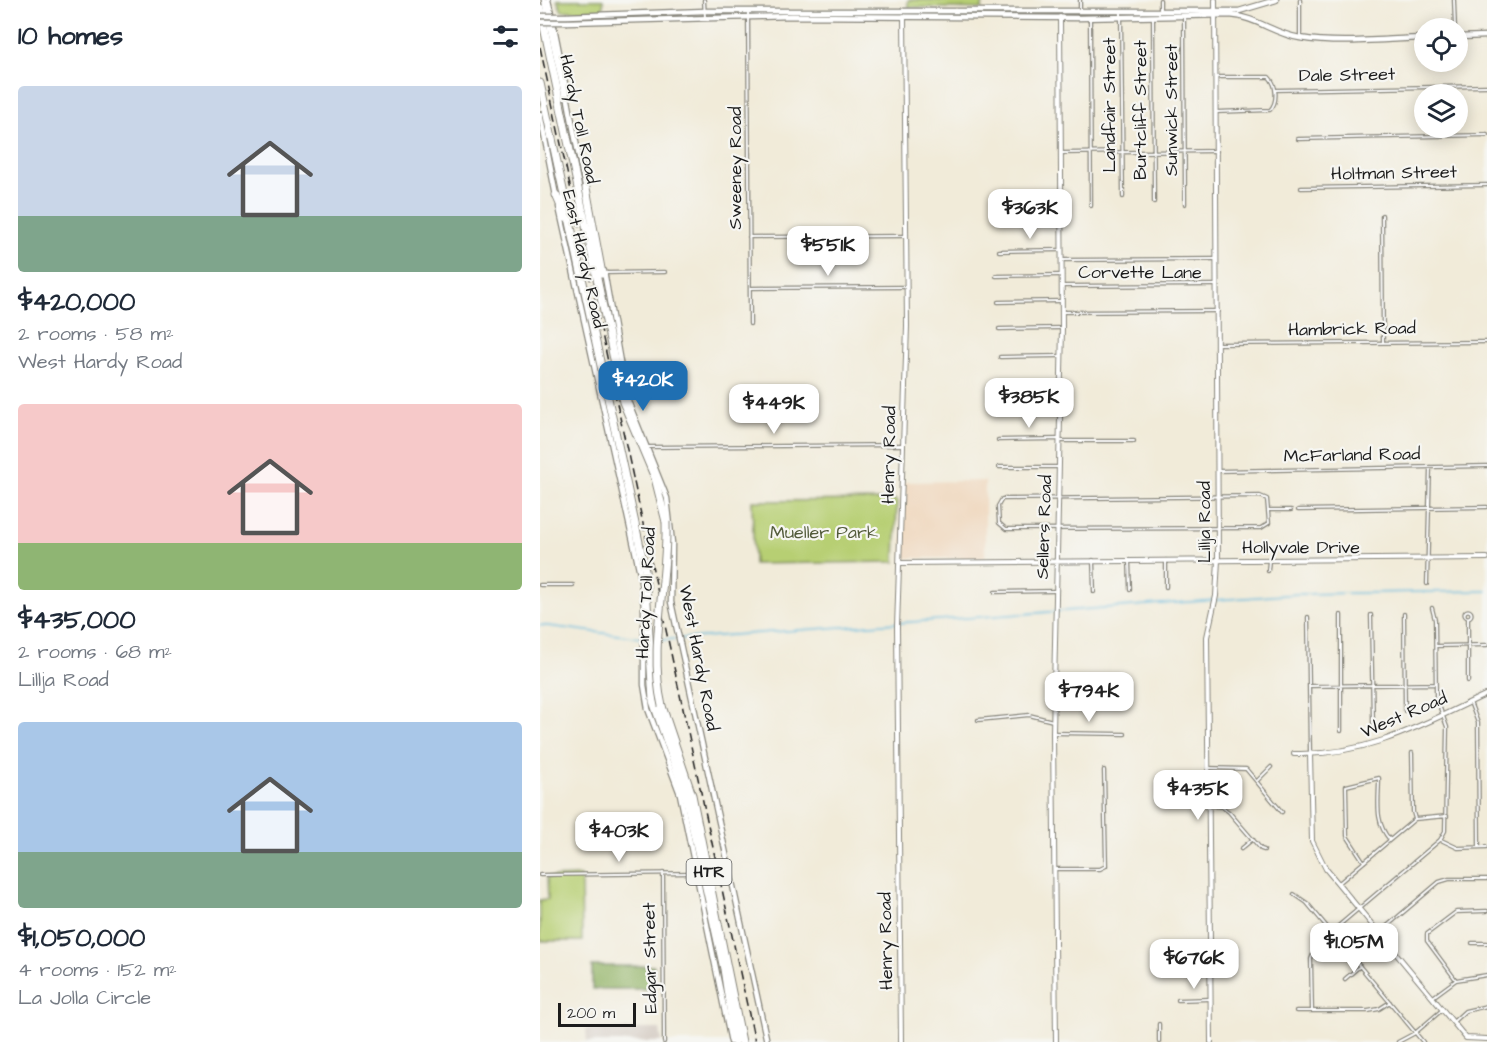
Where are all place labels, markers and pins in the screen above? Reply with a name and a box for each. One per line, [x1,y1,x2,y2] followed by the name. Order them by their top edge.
[988,189,1072,240] pin: $363K
[786,226,870,277] pin: $551K
[601,361,685,412] pin: $420K
[987,378,1071,429] pin: $385K
[732,384,816,435] pin: $449K
[1047,672,1131,723] pin: $794K
[1156,770,1240,821] pin: $435K
[577,812,661,863] pin: $403K
[1305,923,1403,974] pin: $1.05M
[1152,939,1236,990] pin: $676K

